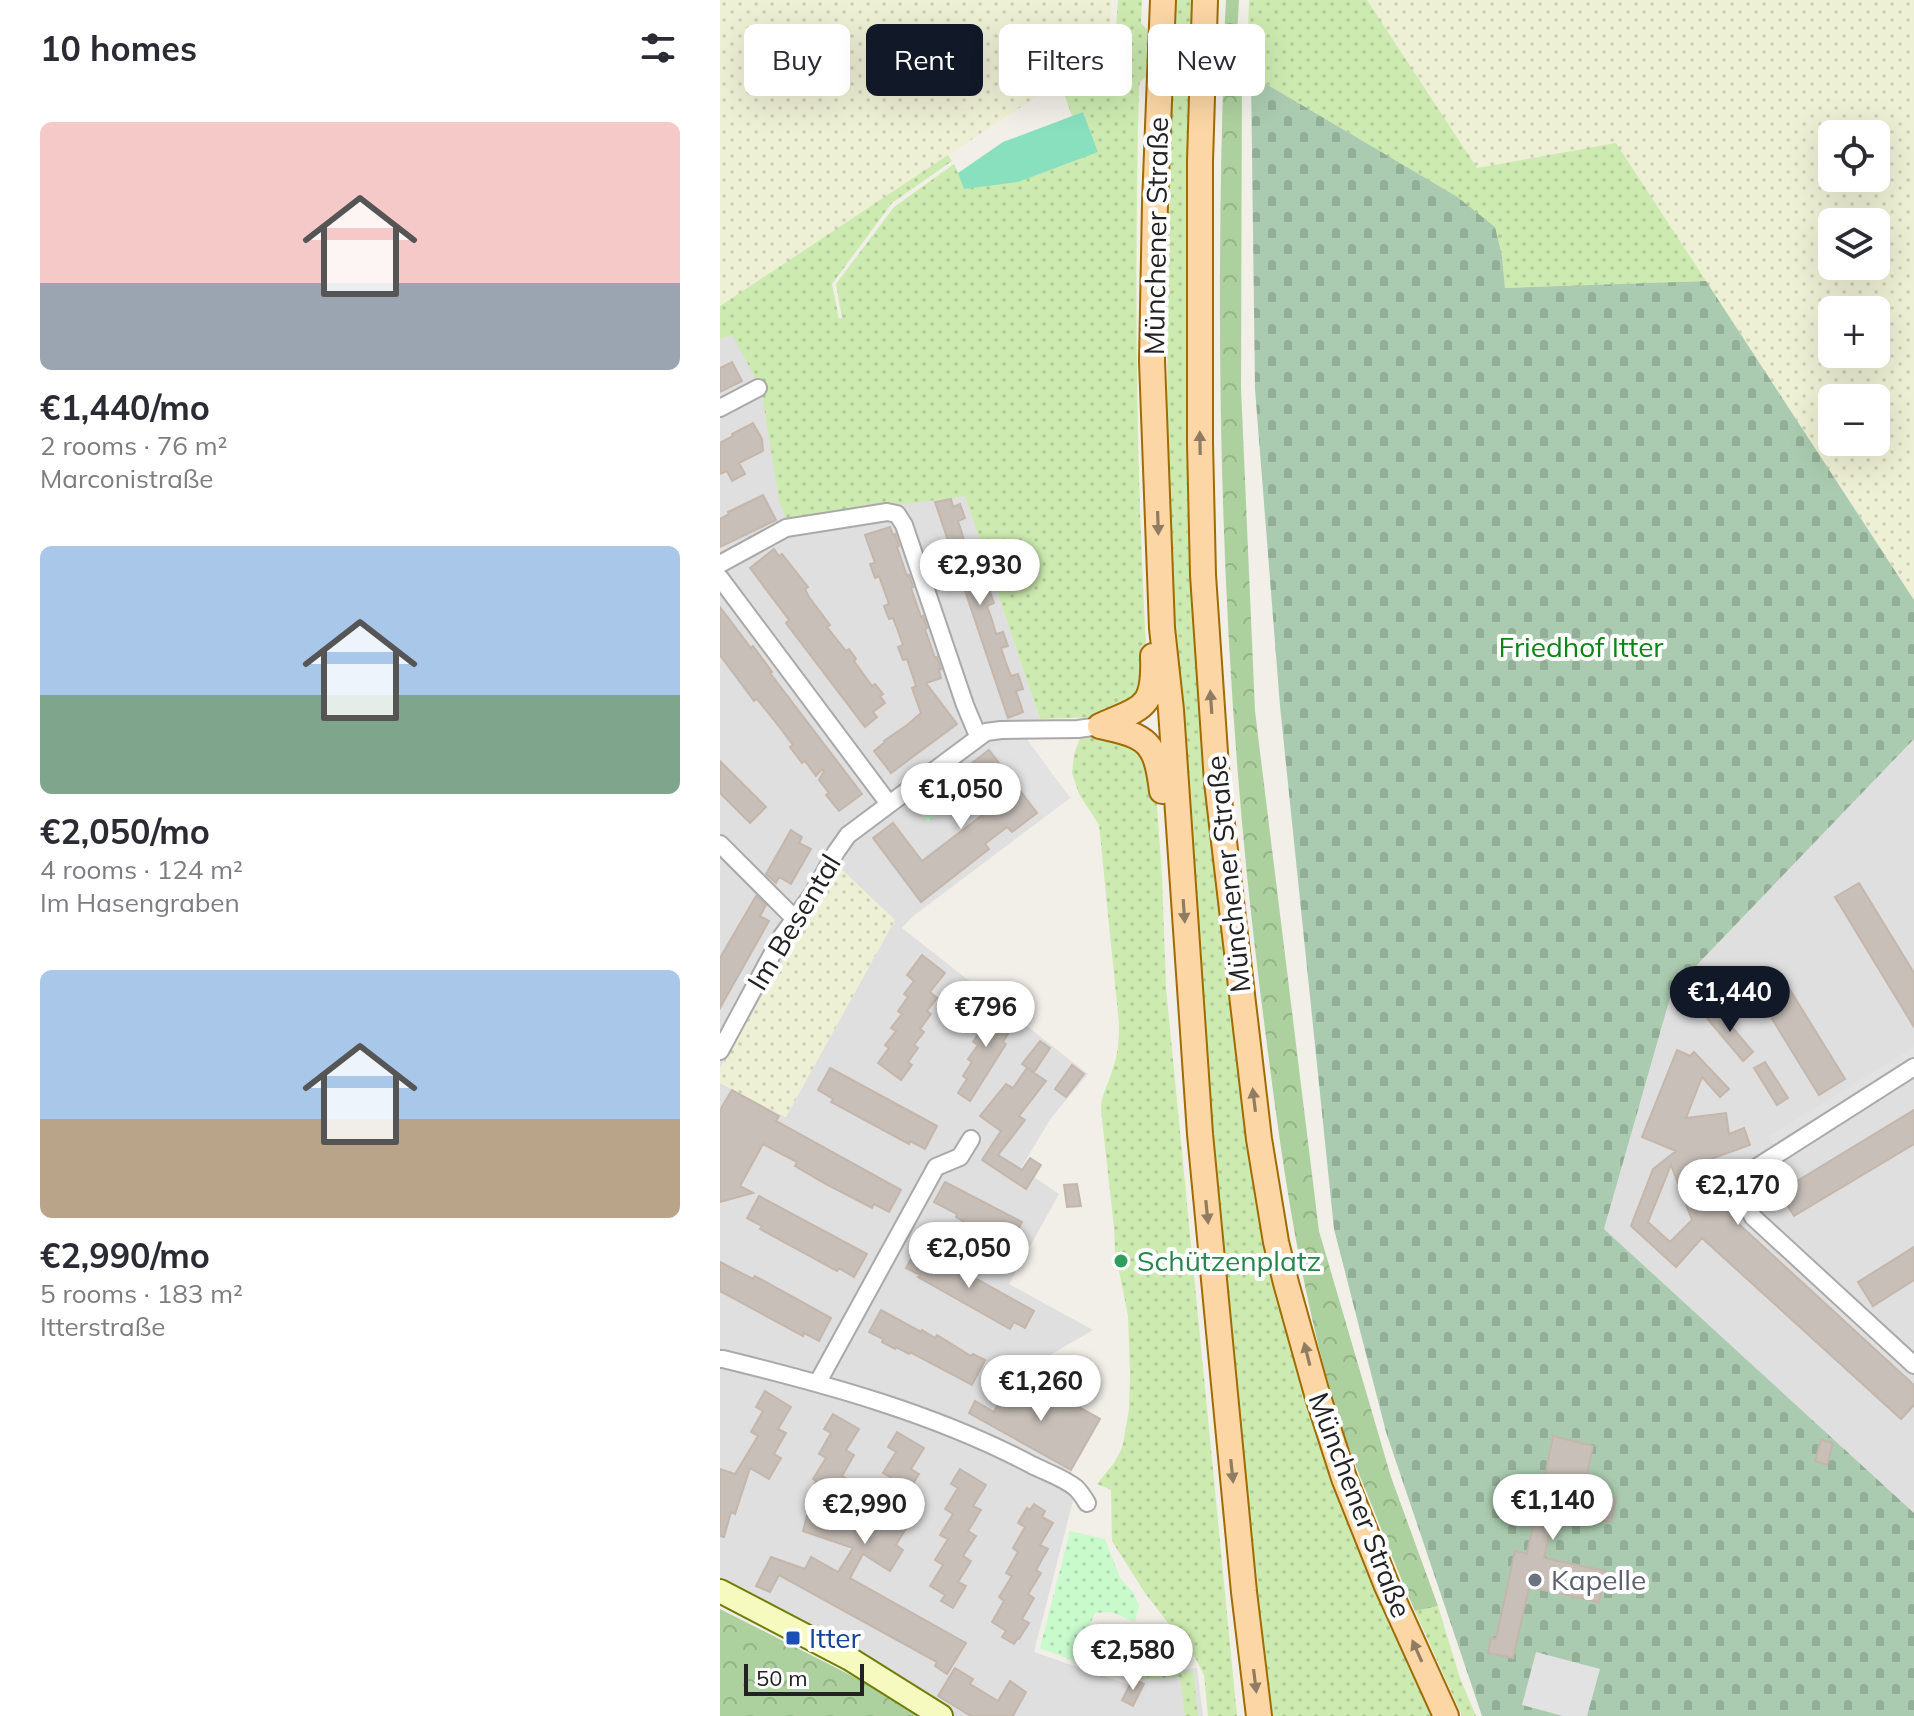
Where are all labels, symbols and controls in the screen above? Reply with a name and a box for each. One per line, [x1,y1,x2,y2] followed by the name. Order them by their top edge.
[744,24,850,96] chip: Buy
[866,24,983,96] chip: Rent
[999,24,1132,96] chip: Filters
[1148,24,1265,96] chip: New
[636,26,680,70] icon: filters
[40,27,197,70] text: 10 homes
[1136,117,1175,355] street label: Münchener Straße
[1818,120,1890,456] map controls
[1818,120,1890,192] button: locate
[288,174,432,318] icon: home
[1818,208,1890,280] button: layers
[1818,296,1890,368] button: +
[1818,384,1890,456] button: −
[40,386,210,429] text: €1,440/mo
[40,429,227,462] text: 2 rooms · 76 m²
[1194,430,1206,455] one-way arrow
[40,462,213,495] text: Marconistraße
[1152,511,1165,536] one-way arrow
[915,539,1045,607] pin: €2,930
[938,548,1022,581] text: €2,930
[288,598,432,742] icon: home
[1498,629,1664,664] park label: Friedhof Itter
[1205,690,1218,715] one-way arrow
[1198,754,1257,994] street label: Münchener Straße
[896,763,1026,831] pin: €1,050
[919,772,1003,805] text: €1,050
[40,810,210,853] text: €2,050/mo
[739,847,848,996] street label: Im Besental
[40,853,243,886] text: 4 rooms · 124 m²
[40,886,240,919] text: Im Hasengraben
[1178,899,1191,924] one-way arrow
[1665,966,1795,1034] pin: €1,440
[1688,975,1772,1008] text: €1,440
[939,981,1033,1049] pin: €796
[955,990,1017,1023] text: €796
[288,1022,432,1166] icon: home
[1247,1087,1260,1112] one-way arrow
[1673,1159,1803,1227] pin: €2,170
[1696,1168,1780,1201] text: €2,170
[1201,1200,1214,1225] one-way arrow
[904,1222,1034,1290] pin: €2,050
[927,1231,1011,1264] text: €2,050
[40,1234,210,1277] text: €2,990/mo
[1137,1243,1321,1278] place label: Schützenplatz
[1112,1252,1130,1270] marker: Schützenplatz
[40,1277,243,1310] text: 5 rooms · 183 m²
[40,1310,165,1343] text: Itterstraße
[1300,1342,1312,1367] one-way arrow
[976,1355,1106,1423] pin: €1,260
[999,1364,1083,1397] text: €1,260
[1301,1387,1419,1622] street label: Münchener Straße
[1226,1459,1239,1484] one-way arrow
[1488,1474,1618,1542] pin: €1,140
[800,1478,930,1546] pin: €2,990
[1511,1483,1595,1516] text: €1,140
[823,1487,907,1520] text: €2,990
[1551,1562,1646,1597] place label: Kapelle
[1526,1571,1544,1589] marker: Kapelle
[809,1620,862,1655] place label: Itter
[1068,1624,1198,1692] pin: €2,580
[784,1629,802,1647] marker: Itter
[1091,1633,1175,1666] text: €2,580
[1410,1639,1424,1663] one-way arrow
[744,1660,864,1696] scale bar
[756,1664,807,1692] text: 50 m
[1248,1669,1261,1694] one-way arrow

